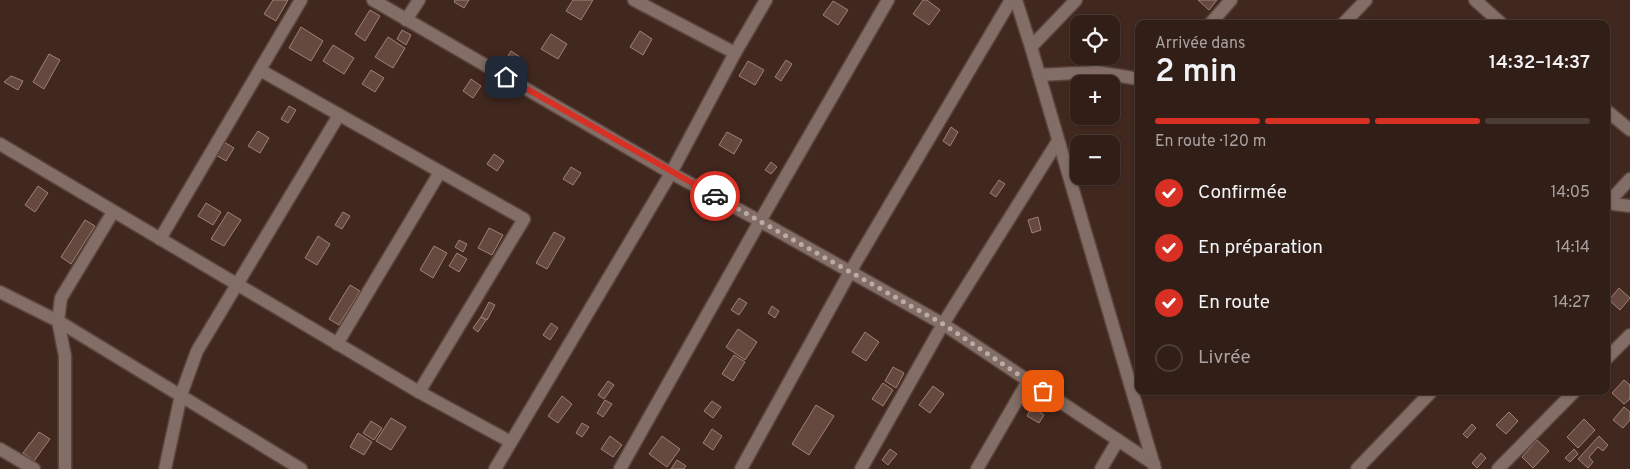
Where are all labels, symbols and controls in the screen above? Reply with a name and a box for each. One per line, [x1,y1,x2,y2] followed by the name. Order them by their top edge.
[1070,15,1120,185] map controls
[1070,15,1120,65] button: locate
[1155,34,1245,54] text: Arrivée dans
[1489,51,1590,75] text: 14:32–14:37
[1155,53,1237,93] text: 2 min
[485,56,527,98] pin
[492,63,520,91] icon: home
[1070,75,1120,125] button: +
[1155,132,1266,152] text: En route · 120 m
[1070,135,1120,185] button: −
[690,171,740,221] courier
[1155,179,1183,207] icon: check
[1198,181,1287,205] text: Confirmée
[701,182,729,210] icon: car
[1551,183,1590,203] text: 14:05
[1155,234,1183,262] icon: check
[1198,236,1323,260] text: En préparation
[1555,238,1590,258] text: 14:14
[1155,289,1183,317] icon: check
[1198,291,1270,315] text: En route
[1553,293,1590,313] text: 14:27
[1198,346,1251,370] text: Livrée
[1022,370,1064,412] pin
[1029,377,1057,405] icon: bag

